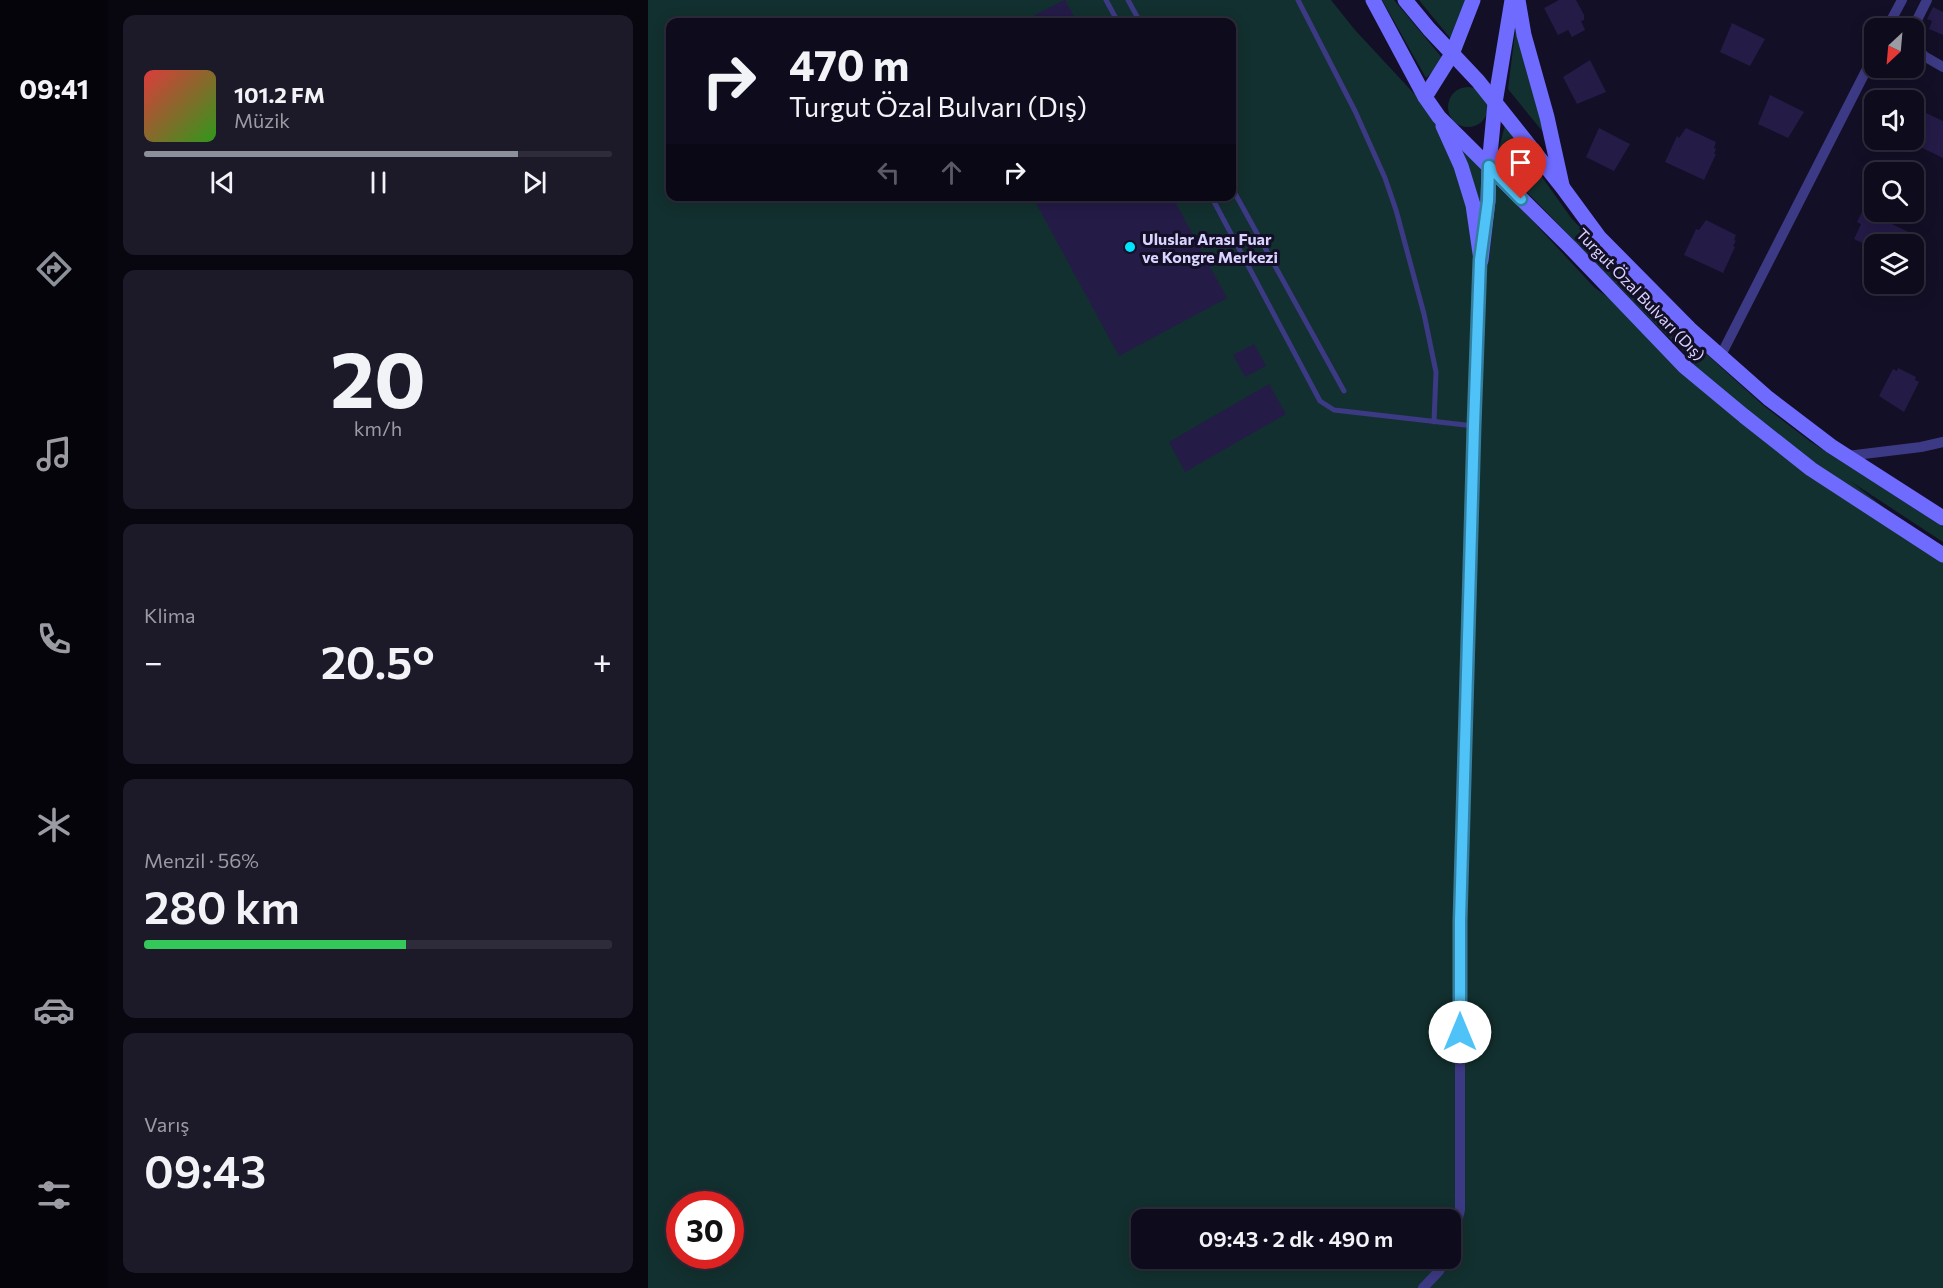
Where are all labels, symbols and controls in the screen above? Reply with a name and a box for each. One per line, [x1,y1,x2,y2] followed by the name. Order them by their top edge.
[1864,18,1924,78] north arrow
[1864,18,1924,294] map controls
[789,38,909,90] text: 470 m
[690,42,768,120] icon: right
[19,72,89,105] text: 09:41
[234,81,325,108] text: 101.2 FM
[789,90,1087,123] text: Turgut Özal Bulvarı (Dış)
[1864,90,1924,150] button: sound
[234,108,290,132] text: Müzik
[1495,137,1546,199] pin
[1504,146,1537,179] icon: arrive
[872,156,905,189] icon: left
[935,156,968,189] icon: ahead
[998,156,1031,189] icon: right
[1864,162,1924,222] button: search
[206,166,239,199] icon: previous
[362,166,395,199] icon: pause
[518,166,551,199] icon: next
[1573,224,1709,364] street label: Turgut Özal Bulvarı (Dış)
[1142,229,1278,266] place label: Uluslar Arası Fuar ve Kongre Merkezi
[1864,234,1924,294] button: layers
[1123,240,1137,254] marker: Uluslar Arası Fuar ve Kongre Merkezi
[33,248,75,290] icon: directions
[330,329,426,424] text: 20
[354,416,402,440] text: km/h
[33,433,75,475] icon: music
[144,603,196,627] text: Klima
[33,618,75,660] icon: phone
[321,633,435,688] text: 20.5°
[144,640,163,681] text: −
[593,640,612,681] text: +
[33,804,75,846] icon: climate
[144,848,259,872] text: Menzil · 56%
[144,878,300,933] text: 280 km
[33,989,75,1031] icon: car
[1428,1000,1492,1064] position arrow
[144,1112,189,1136] text: Varış
[144,1142,266,1197] text: 09:43
[33,1174,75,1216] icon: filters
[666,1191,744,1269] speed limit sign: 30
[1199,1225,1393,1252] text: 09:43 · 2 dk · 490 m

